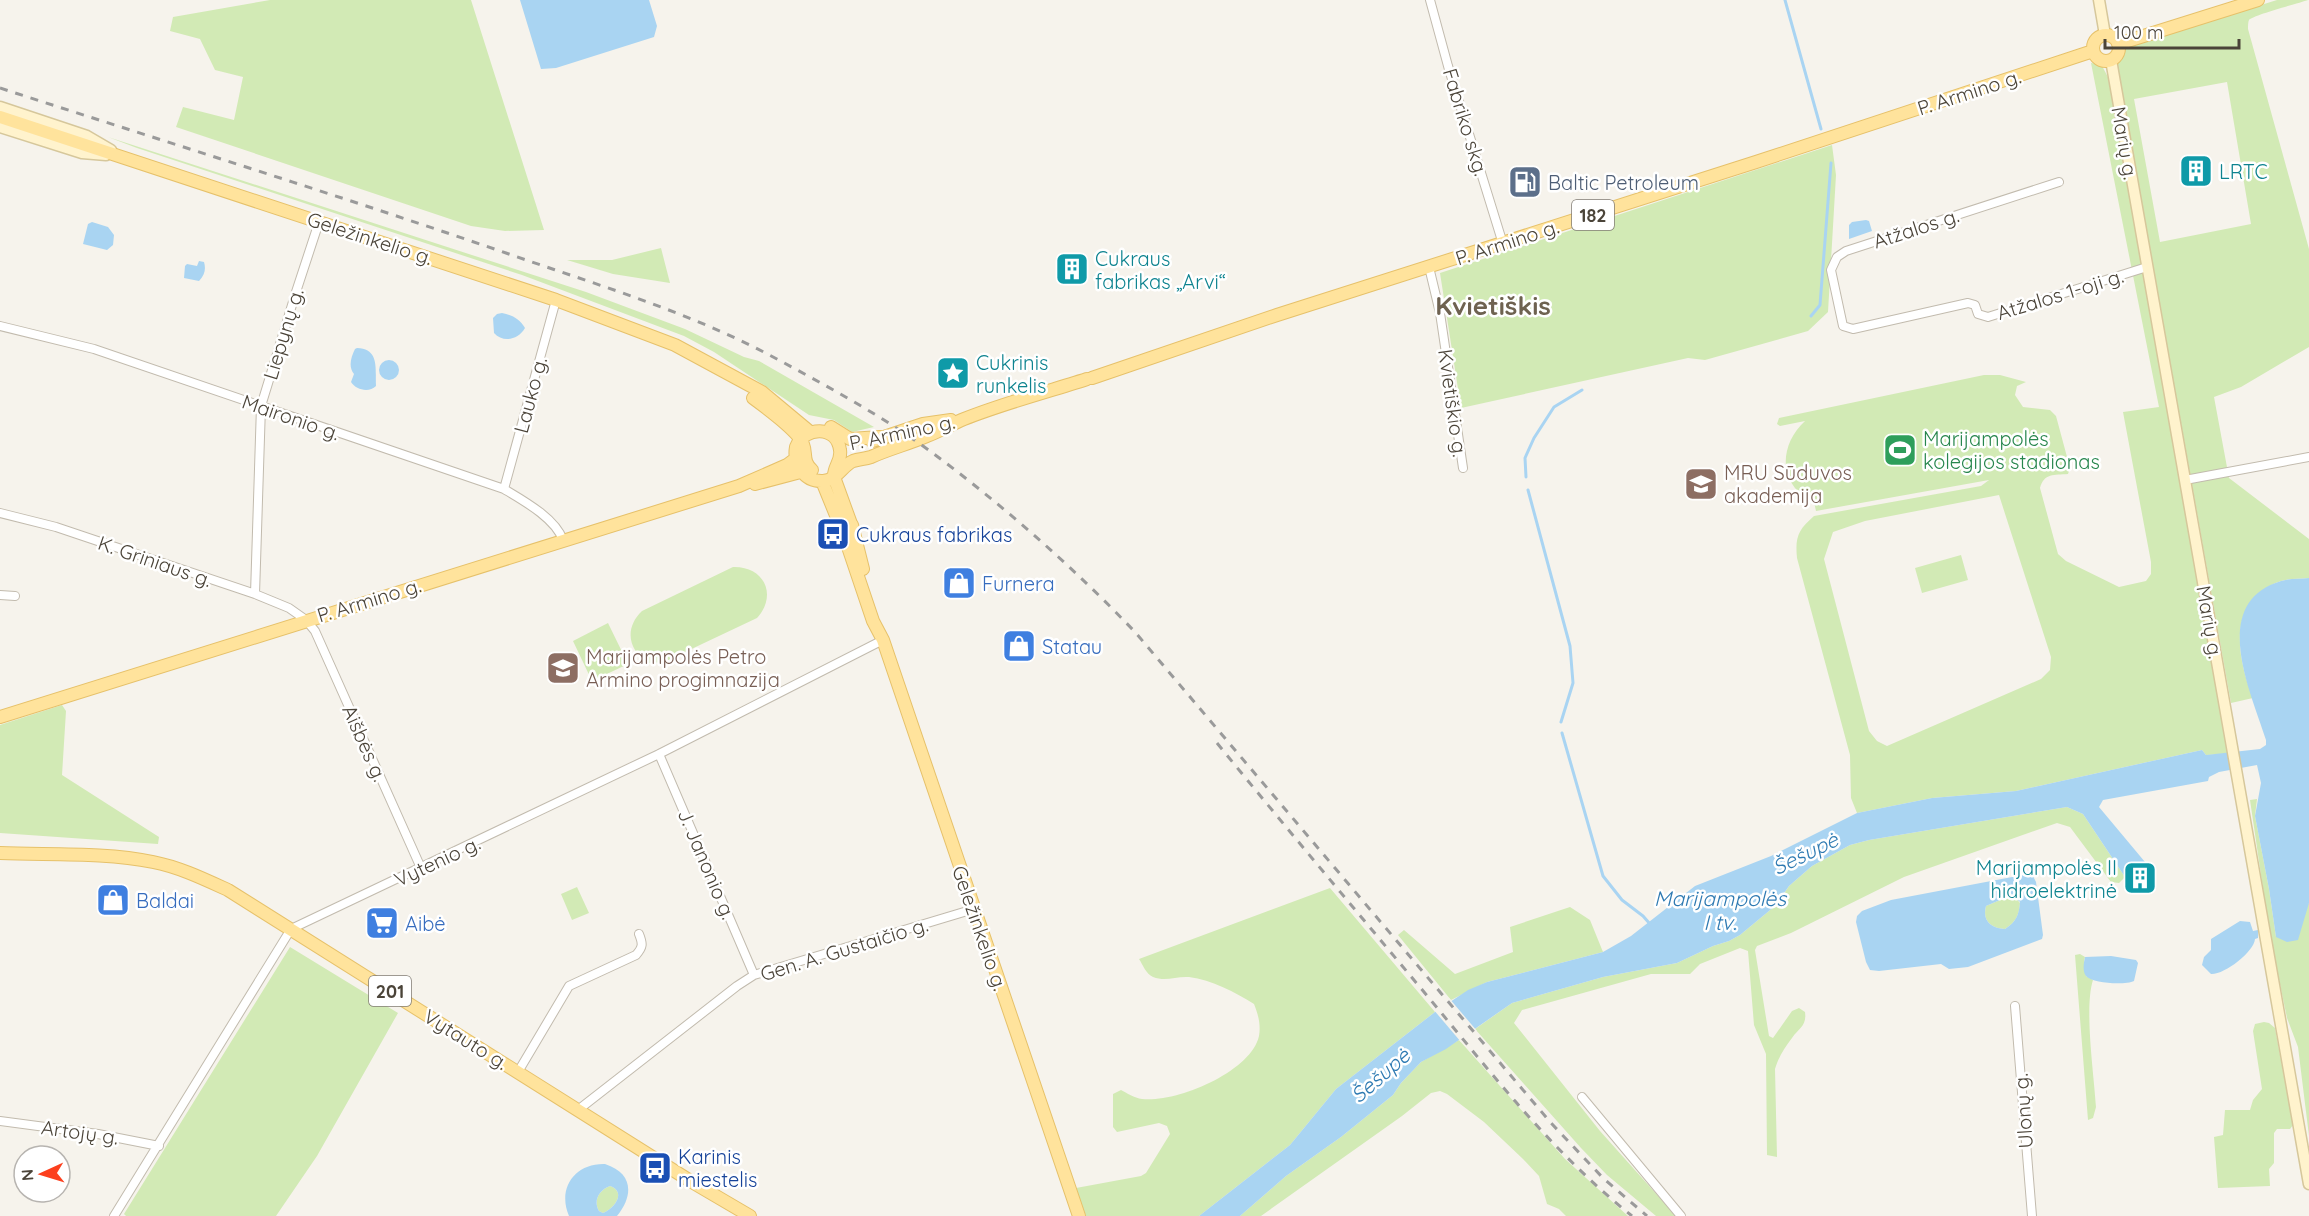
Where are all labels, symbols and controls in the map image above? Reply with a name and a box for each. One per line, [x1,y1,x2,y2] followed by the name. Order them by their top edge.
[2105,12,2238,50] scale bar
[2114,21,2163,44] text: 100 m
[1914,64,2024,120] street label: P. Armino g.
[1438,65,1494,179] street label: Fabriko skg.
[2106,105,2144,181] street label: Marių g.
[2178,153,2214,189] building icon: LRTC
[2219,159,2267,184] place label: LRTC
[1507,164,1543,200] fuel station icon: Baltic Petroleum
[1548,170,1699,195] place label: Baltic Petroleum
[1572,200,1614,230] road number: 182
[1870,202,1962,254] street label: Atžalos g.
[304,206,436,270] street label: Geležinkelio g.
[1452,214,1562,270] street label: P. Armino g.
[1095,246,1226,294] place label: Cukraus fabrikas „Arvi“
[1054,251,1090,287] building icon: Cukraus fabrikas „Arvi“
[1994,263,2126,325] street label: Atžalos 1-oji g.
[257,285,309,383] street label: Liepynų g.
[1435,289,1551,322] district label: Kvietiškis
[1433,347,1473,459] street label: Kvietiškio g.
[976,350,1048,398] place label: Cukrinis runkelis
[508,354,552,436] street label: Lauko g.
[935,355,971,391] place icon: Cukrinis runkelis
[239,389,343,445] street label: Maironio g.
[847,409,957,455] street label: P. Armino g.
[1923,426,2100,474] place label: Marijampolės kolegijos stadionas
[1882,432,1918,468] sports icon: Marijampolės kolegijos stadionas
[1724,460,1852,508] place label: MRU Sūduvos akademija
[1683,466,1719,502] school or university icon: MRU Sūduvos akademija
[815,516,851,552] bus stop icon: Cukraus fabrikas
[856,522,1012,547] place label: Cukraus fabrikas
[95,530,215,592] street label: K. Griniaus g.
[941,565,977,601] shop icon: Furnera
[982,571,1055,596] place label: Furnera
[314,572,424,628] street label: P. Armino g.
[2191,584,2229,660] street label: Marių g.
[1001,628,1037,664] shop icon: Statau
[1042,634,1102,659] place label: Statau
[586,644,780,692] place label: Marijampolės Petro Armino progimnazija
[545,650,581,686] school or university icon: Marijampolės Petro Armino progimnazija
[337,701,393,785] street label: Aišbės g.
[673,805,741,923] street label: J. Janonio g.
[1768,825,1843,880] water label: Šešupė
[390,830,484,892] street label: Vytenio g.
[1976,855,2117,903] place label: Marijampolės II hidroelektrinė
[2122,860,2158,896] building icon: Marijampolės II hidroelektrinė
[947,862,1013,994] street label: Geležinkelio g.
[95,882,131,918] shop icon: Baldai
[1654,885,1787,935] water label: Marijampolės I tv.
[136,888,194,913] place label: Baldai
[364,905,400,941] supermarket icon: Aibė
[405,911,446,936] place label: Aibė
[757,912,931,986] street label: Gen. A. Gustaičio g.
[369,976,411,1006] road number: 201
[419,1003,513,1075] street label: Vytauto g.
[1345,1041,1416,1108] water label: Šešupė
[2008,1073,2038,1149] street label: Ulonų g.
[40,1114,120,1150] street label: Artojų g.
[12,1144,72,1204] north arrow
[678,1144,757,1192] place label: Karinis miestelis
[637,1150,673,1186] bus stop icon: Karinis miestelis
[17,1168,37,1182] text: N

